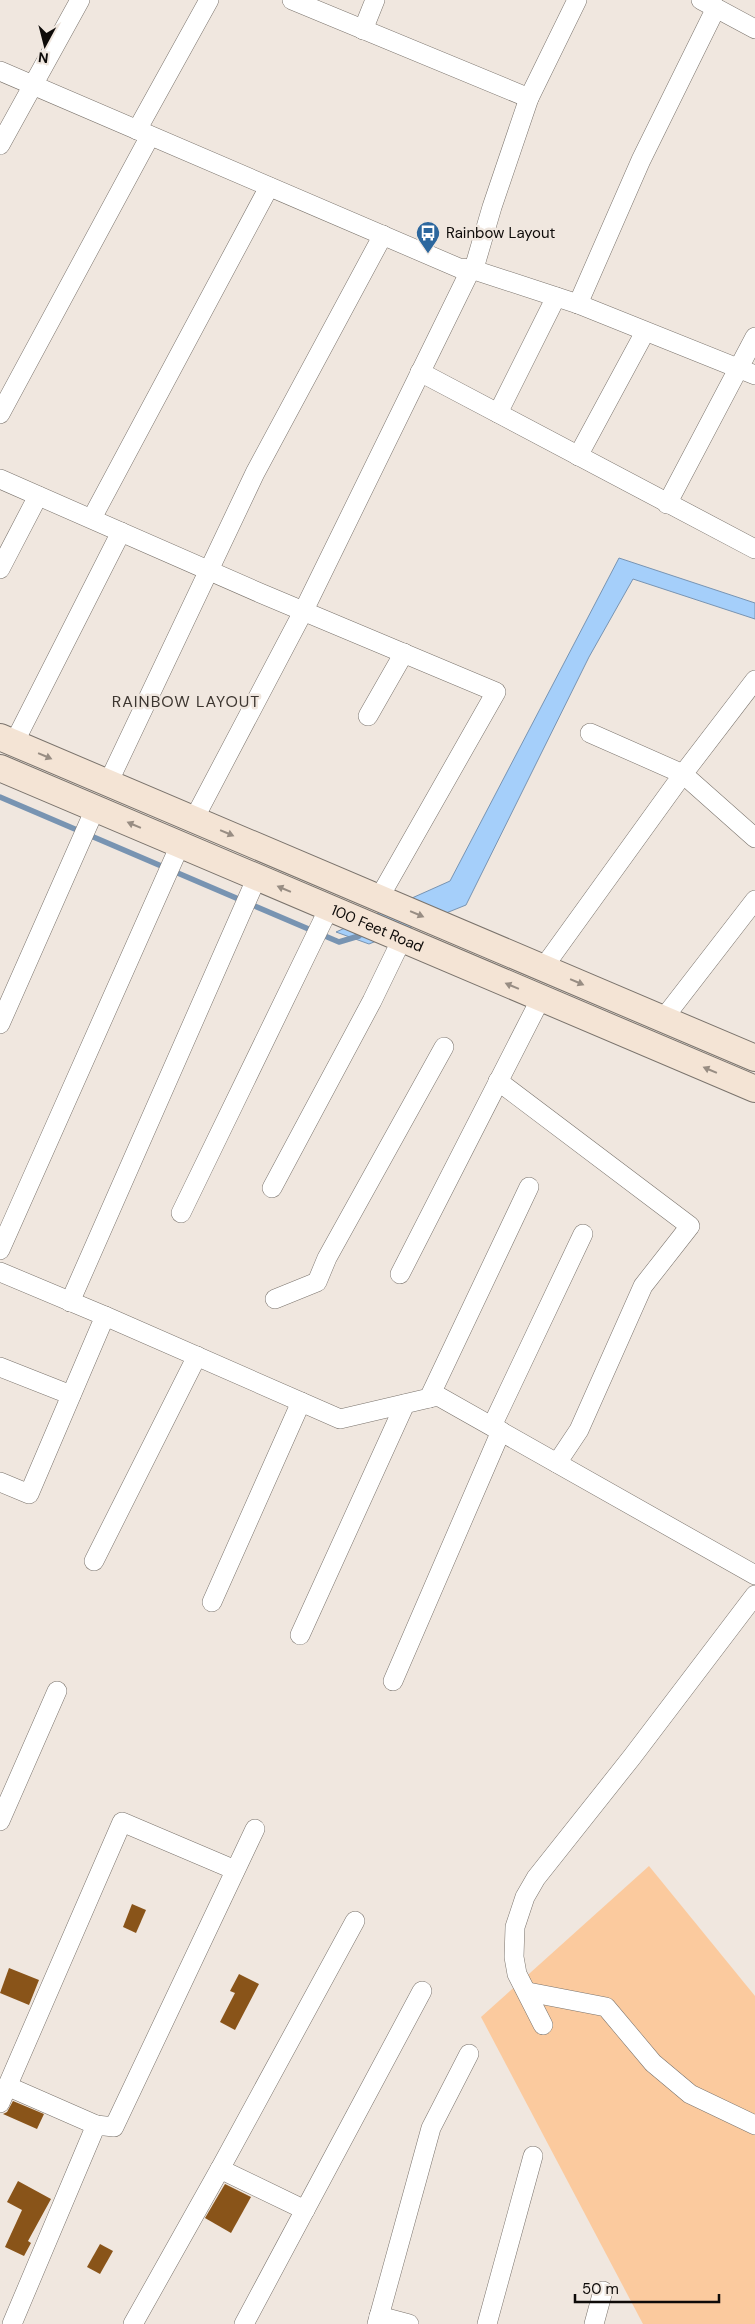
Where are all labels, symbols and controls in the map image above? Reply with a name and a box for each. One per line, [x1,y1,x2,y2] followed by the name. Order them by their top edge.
[20,20,70,70] north arrow
[37,48,50,67] text: N
[415,220,441,254] bus stop icon: Rainbow Layout
[446,223,555,243] place label: Rainbow Layout
[112,691,260,712] district label: RAINBOW LAYOUT
[38,753,52,761] one-way arrow
[127,821,141,829] one-way arrow
[220,830,234,838] one-way arrow
[277,884,291,892] one-way arrow
[328,900,427,957] street label: 100 Feet Road
[410,911,424,919] one-way arrow
[570,979,584,987] one-way arrow
[505,981,519,989] one-way arrow
[702,1066,717,1074] one-way arrow
[575,2272,719,2304] scale bar
[582,2279,619,2299] text: 50 m

